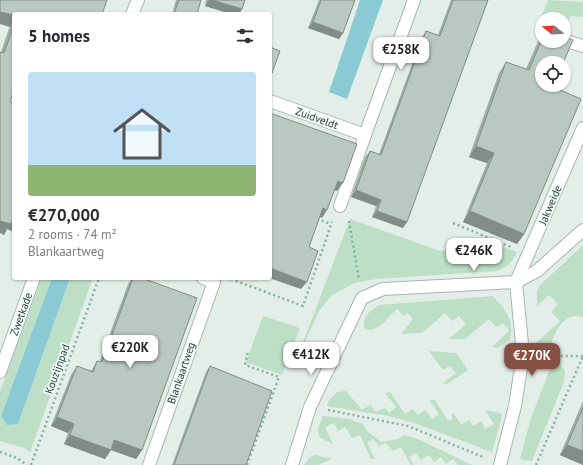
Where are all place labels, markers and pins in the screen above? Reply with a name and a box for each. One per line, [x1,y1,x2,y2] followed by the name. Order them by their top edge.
[373,37,429,71] pin: €258K
[446,238,502,272] pin: €246K
[102,335,158,369] pin: €220K
[283,342,339,376] pin: €412K
[504,343,560,377] pin: €270K

